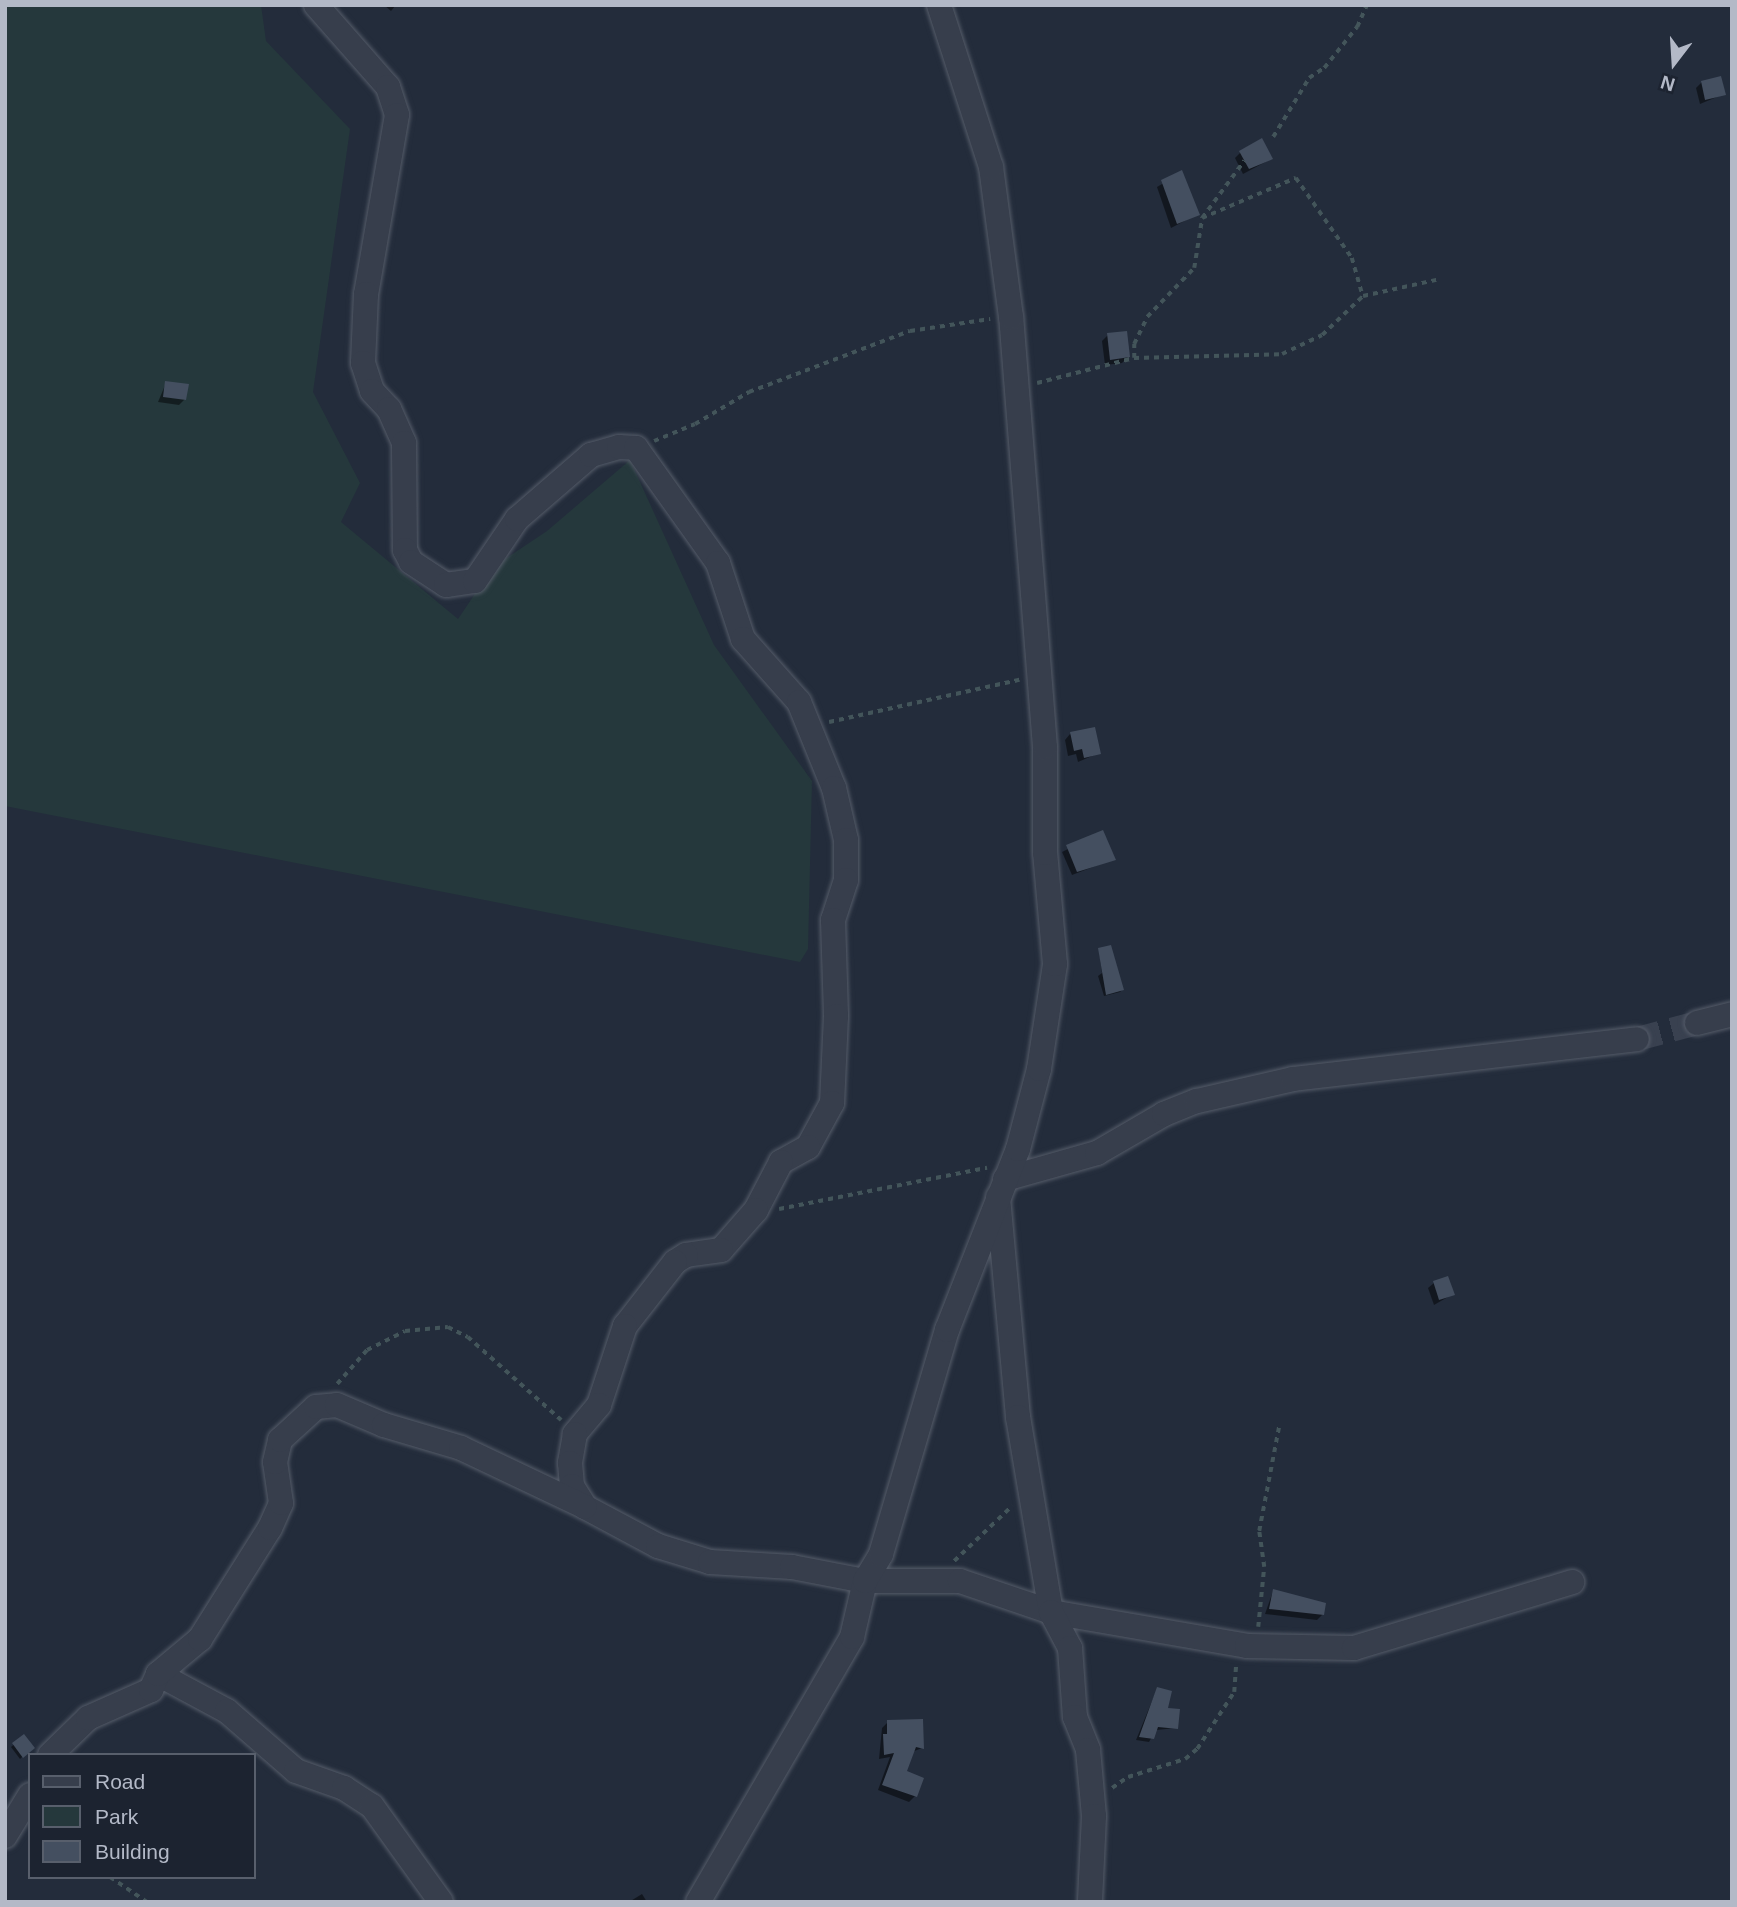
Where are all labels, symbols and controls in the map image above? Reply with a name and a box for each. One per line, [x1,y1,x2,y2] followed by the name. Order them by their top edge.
[1639,28,1709,98] north arrow
[1658,72,1677,96] text: N
[28,1753,256,1879] legend
[95,1770,145,1793] text: Road
[95,1805,138,1828] text: Park
[95,1840,170,1863] text: Building

